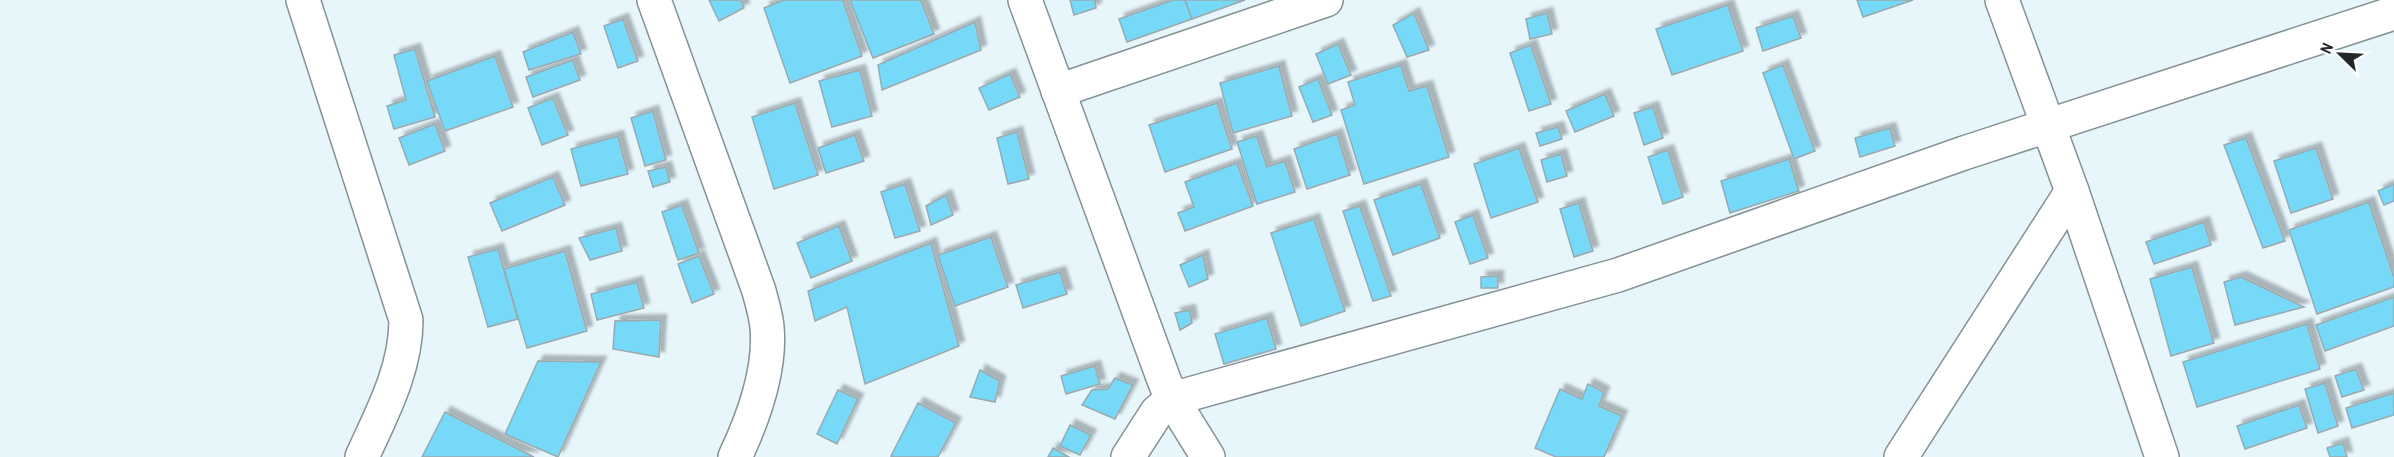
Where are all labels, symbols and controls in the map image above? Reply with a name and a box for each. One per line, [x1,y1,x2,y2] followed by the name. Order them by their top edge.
[2310,24,2370,84] north arrow
[2314,39,2338,57] text: N

